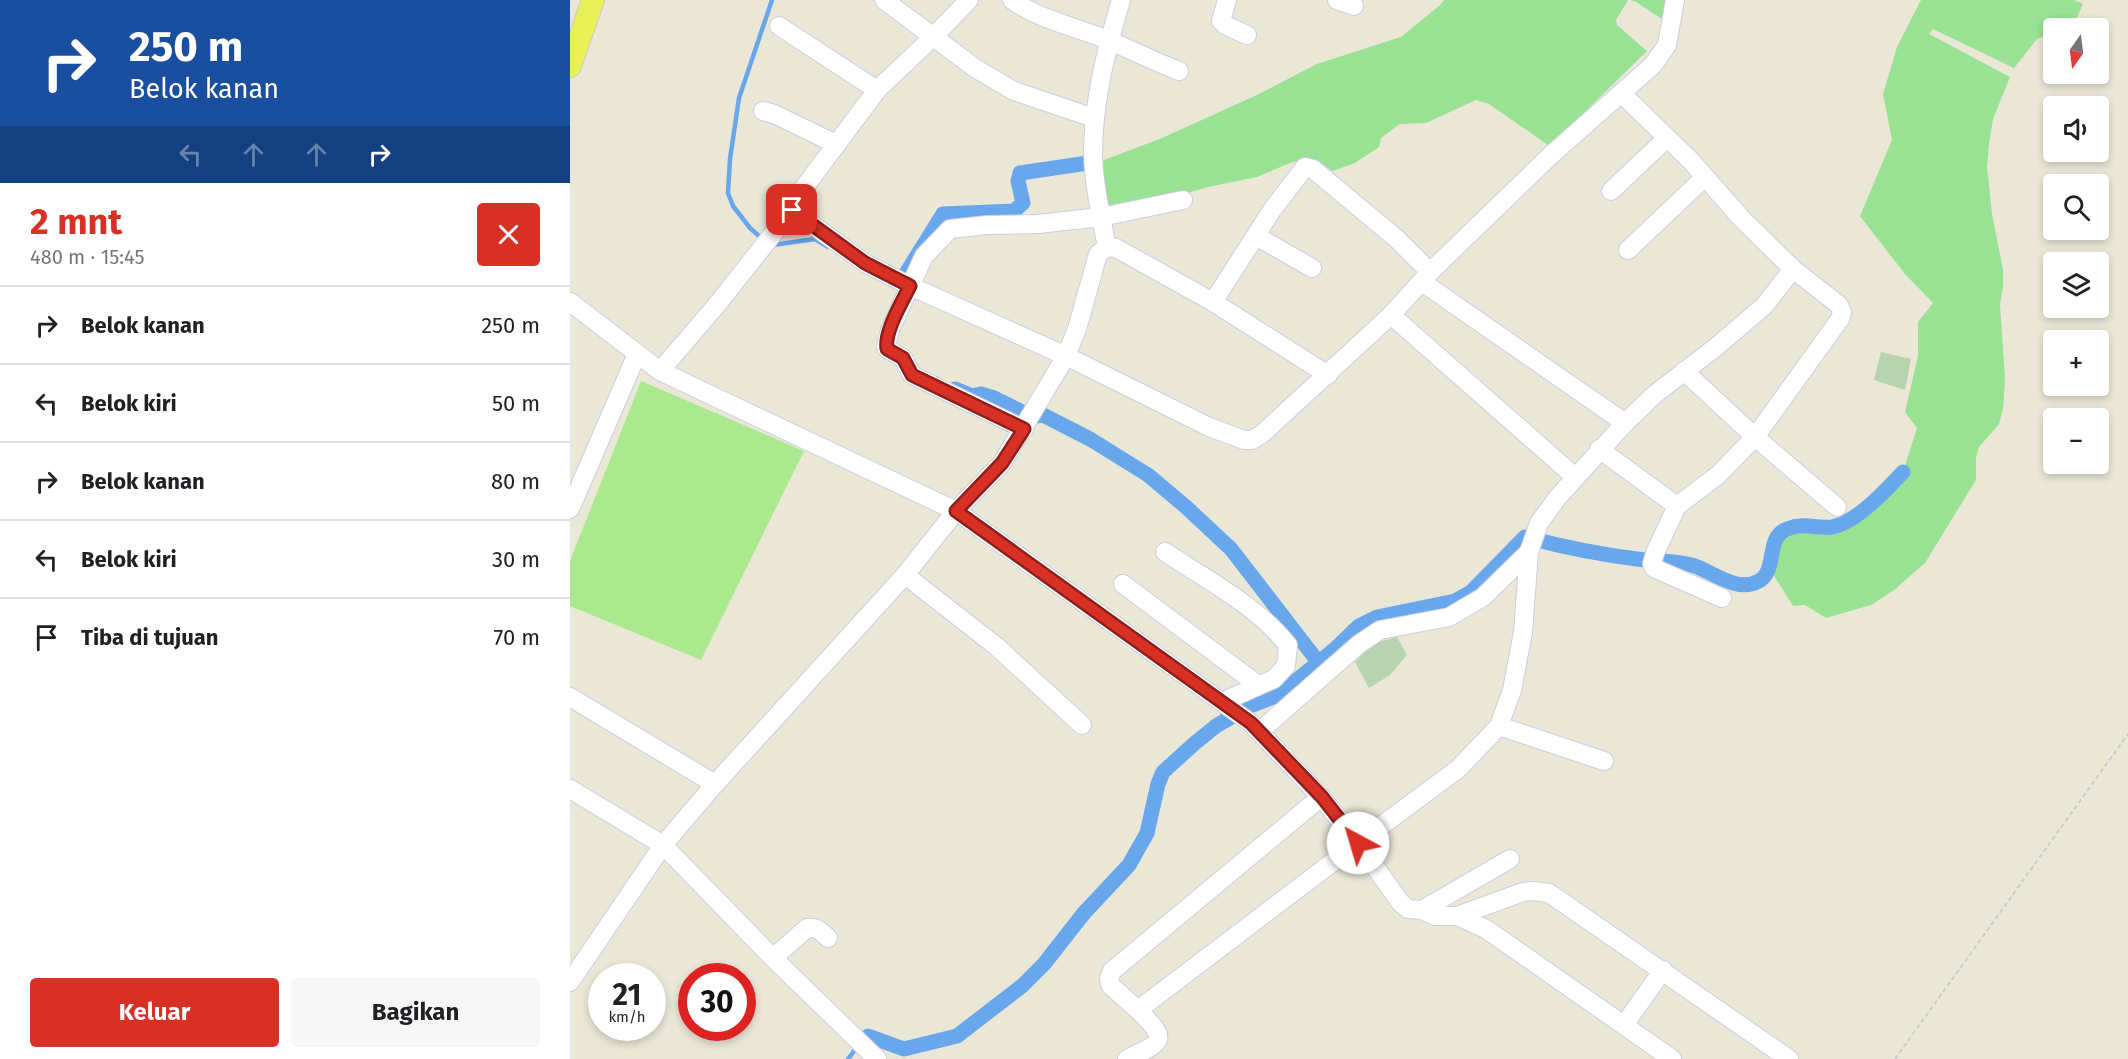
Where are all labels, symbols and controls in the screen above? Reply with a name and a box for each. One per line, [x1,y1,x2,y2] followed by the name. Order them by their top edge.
[2043,18,2109,84] north arrow
[2043,18,2109,474] map controls
[129,22,243,72] text: 250 m
[30,24,108,102] icon: right
[129,73,279,105] text: Belok kanan
[2043,96,2109,162] button: sound
[174,138,207,171] icon: left
[237,138,270,171] icon: ahead
[300,138,333,171] icon: ahead
[363,138,396,171] icon: right
[2043,174,2109,240] button: search
[766,184,817,235] pin
[775,193,808,226] icon: arrive
[30,200,122,244] text: 2 mnt
[477,203,540,266] button: close
[30,245,145,269] text: 480 m · 15:45
[2043,252,2109,318] button: layers
[30,309,63,342] icon: right
[81,312,205,339] text: Belok kanan
[481,312,540,339] text: 250 m
[2043,330,2109,396] button: +
[30,387,63,420] icon: left
[81,390,177,417] text: Belok kiri
[492,390,540,417] text: 50 m
[2043,408,2109,474] button: −
[30,465,63,498] icon: right
[81,468,205,495] text: Belok kanan
[491,468,540,495] text: 80 m
[30,543,63,576] icon: left
[81,546,177,573] text: Belok kiri
[492,546,540,573] text: 30 m
[30,621,63,654] icon: arrive
[81,624,218,651] text: Tiba di tujuan
[494,624,540,651] text: 70 m
[1326,811,1390,875] position arrow
[678,963,756,1041] speed limit sign: 30
[613,977,641,1013] text: 21
[30,978,279,1047] button: Keluar
[291,978,540,1047] button: Bagikan
[608,1008,646,1026] text: km/h

